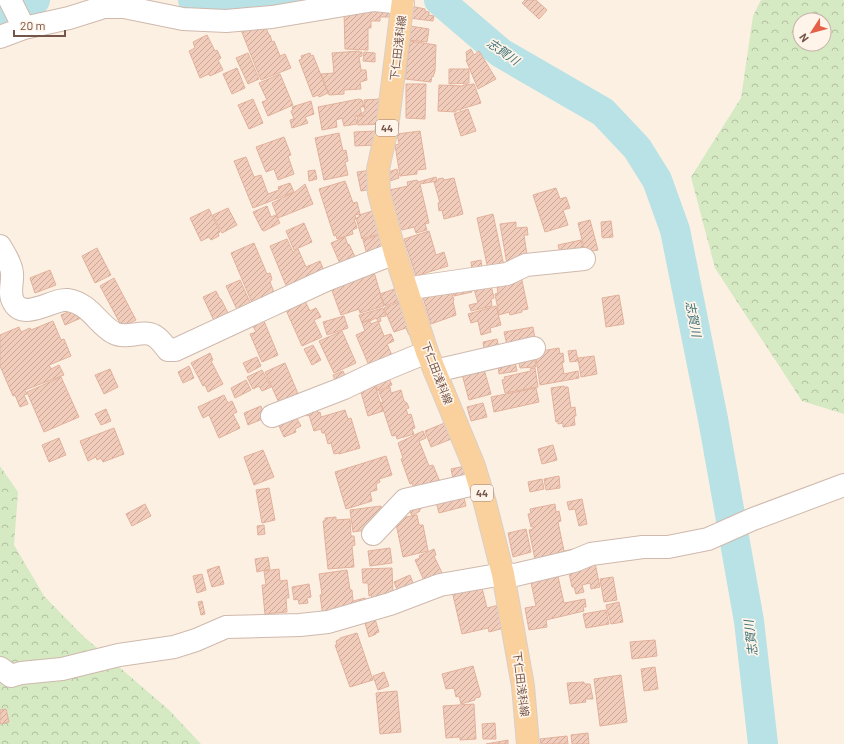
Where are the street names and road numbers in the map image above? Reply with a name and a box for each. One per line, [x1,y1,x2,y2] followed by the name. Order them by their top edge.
[387,14,408,81] street label: 下仁田浅科線
[376,120,398,136] road number: 44
[420,340,455,406] street label: 下仁田浅科線
[471,485,493,501] road number: 44
[511,650,532,717] street label: 下仁田浅科線

